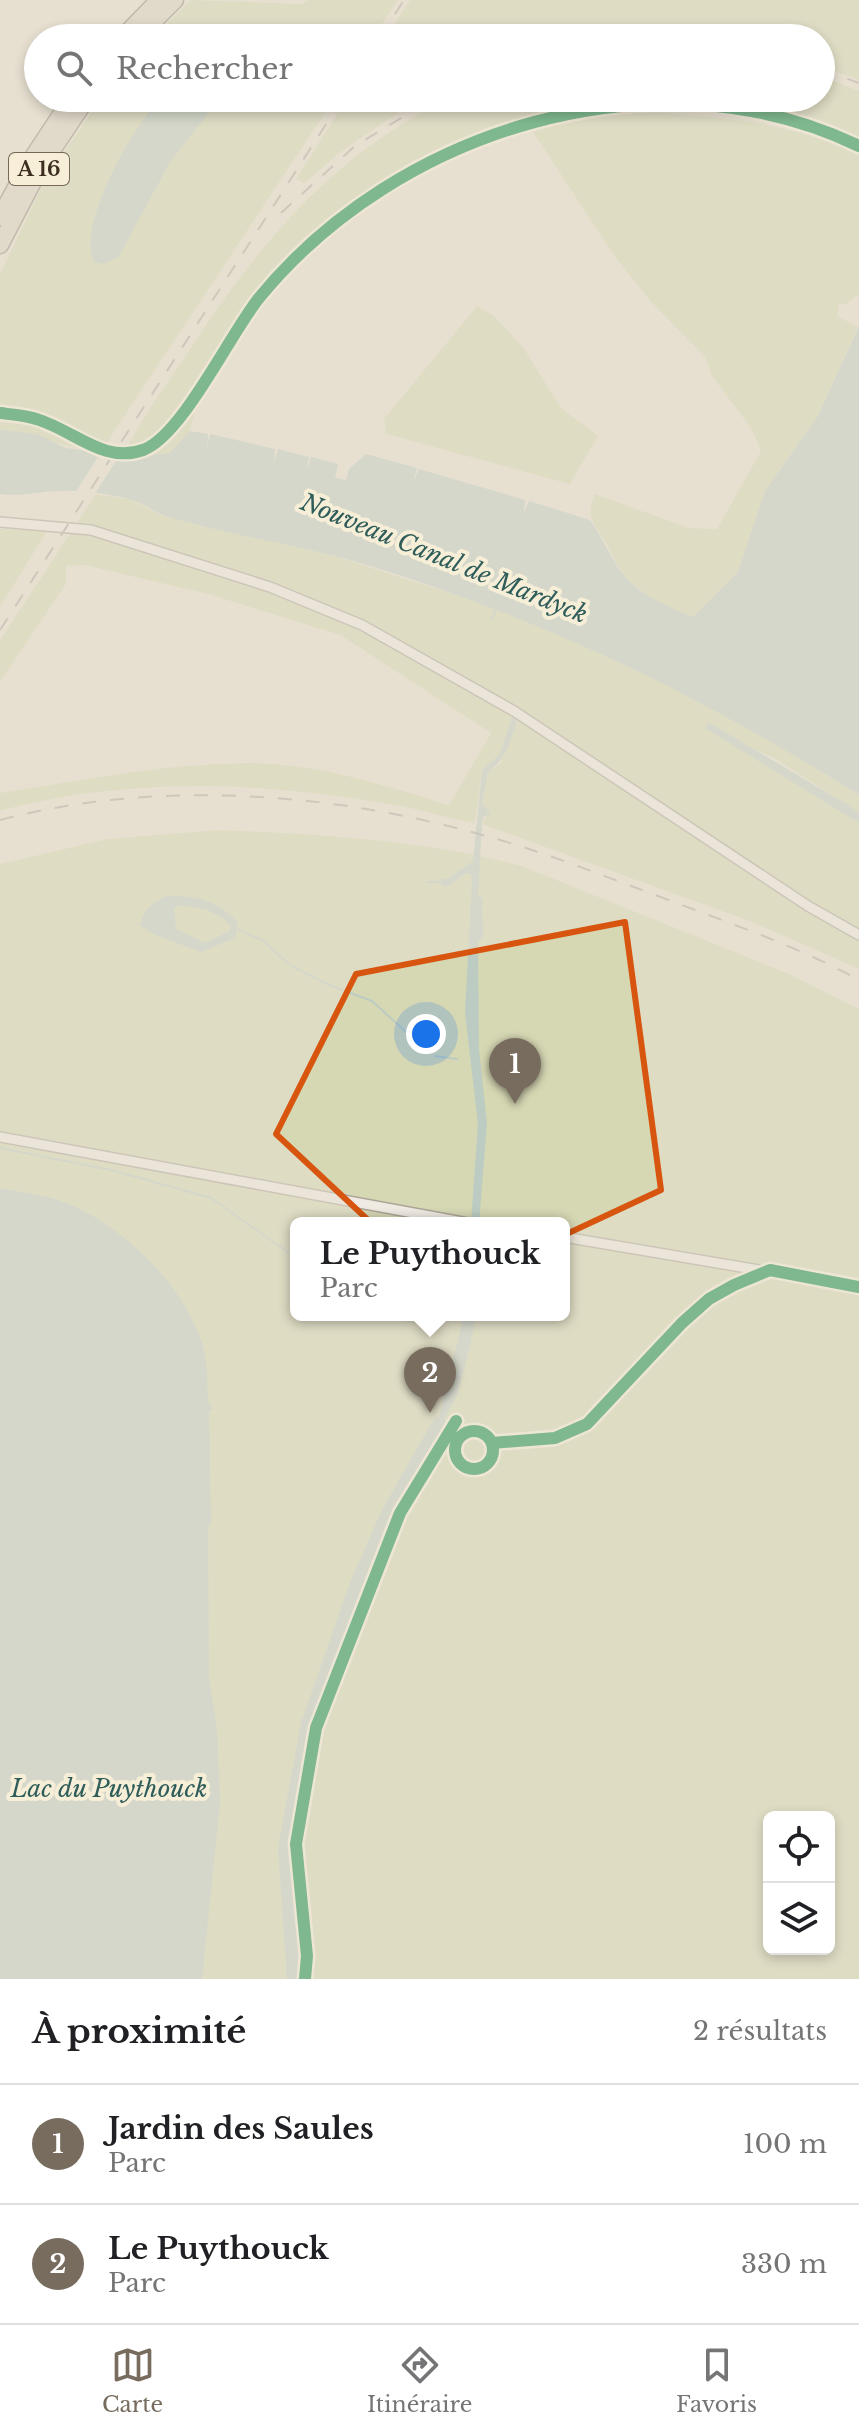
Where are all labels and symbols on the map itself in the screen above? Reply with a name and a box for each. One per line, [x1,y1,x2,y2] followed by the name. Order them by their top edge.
[9,153,69,185] road number: A 16
[295,487,592,629] water label: Nouveau Canal de Mardyck
[406,1014,446,1054] your location
[489,1038,541,1104] pin: 1
[404,1347,456,1413] pin: 2
[10,1774,207,1803] water label: Lac du Puythouck

